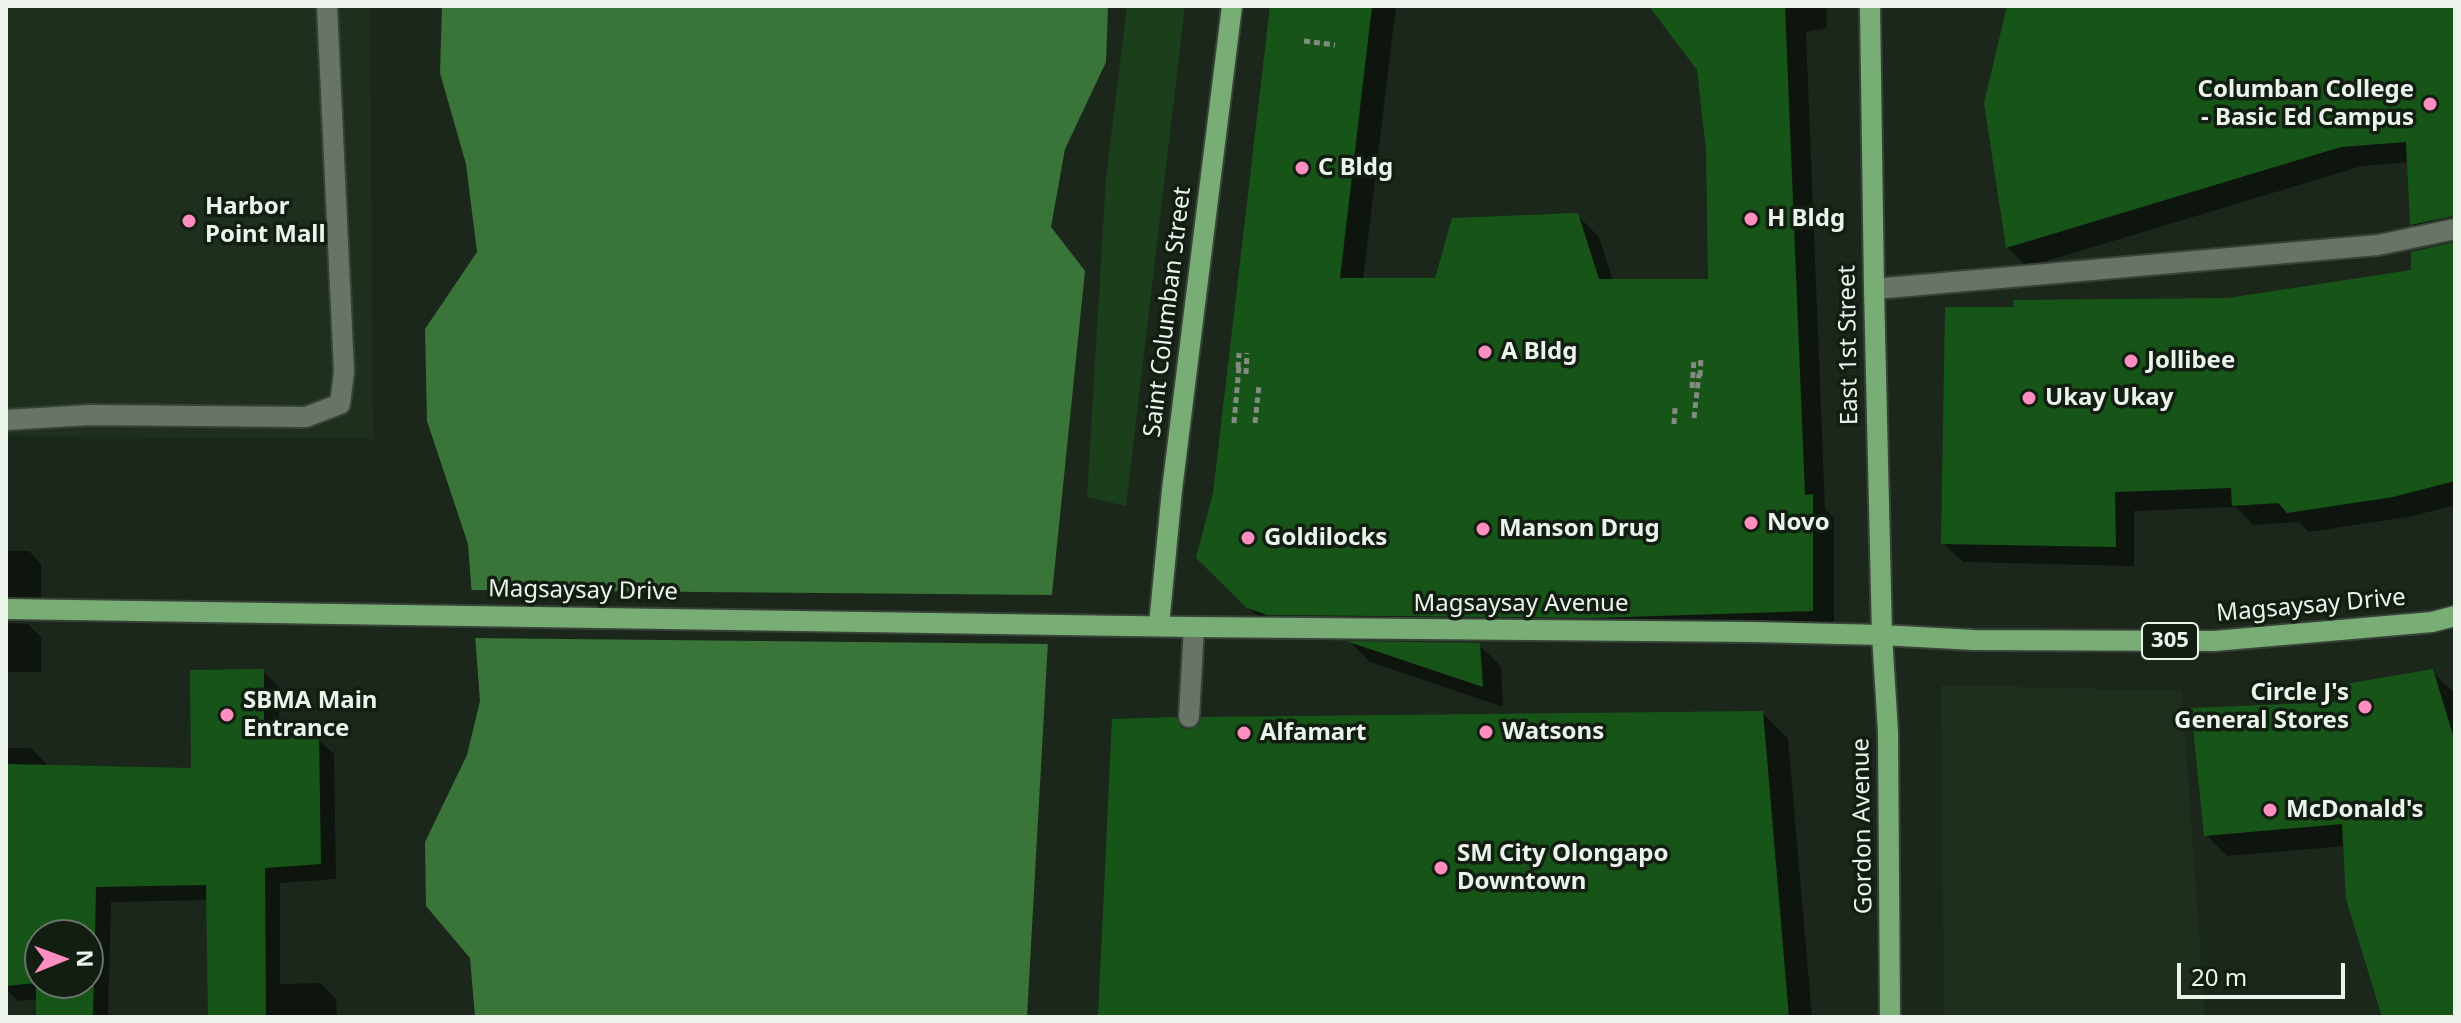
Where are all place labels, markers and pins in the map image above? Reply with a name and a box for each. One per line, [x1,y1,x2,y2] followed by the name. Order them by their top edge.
[2198,76,2414,132] place label: Columban College - Basic Ed Campus
[2421,95,2439,113] marker: Columban College - Basic Ed Campus
[1318,154,1393,182] place label: C Bldg
[1293,159,1311,177] marker: C Bldg
[205,193,326,249] place label: Harbor Point Mall
[1767,205,1845,233] place label: H Bldg
[1742,210,1760,228] marker: H Bldg
[180,212,198,230] marker: Harbor Point Mall
[1501,338,1577,366] place label: A Bldg
[1476,343,1494,361] marker: A Bldg
[2147,347,2235,375] place label: Jollibee
[2122,352,2140,370] marker: Jollibee
[2045,384,2173,412] place label: Ukay Ukay
[2020,389,2038,407] marker: Ukay Ukay
[1767,509,1830,537] place label: Novo
[1742,514,1760,532] marker: Novo
[1499,515,1660,543] place label: Manson Drug
[1474,520,1492,538] marker: Manson Drug
[1264,524,1387,552] place label: Goldilocks
[1239,529,1257,547] marker: Goldilocks
[2174,679,2349,735] place label: Circle J's General Stores
[243,687,377,743] place label: SBMA Main Entrance
[2356,698,2374,716] marker: Circle J's General Stores
[218,706,236,724] marker: SBMA Main Entrance
[1502,718,1604,746] place label: Watsons
[1260,719,1366,747] place label: Alfamart
[1477,723,1495,741] marker: Watsons
[1235,724,1253,742] marker: Alfamart
[2286,796,2424,824] place label: McDonald's
[2261,801,2279,819] marker: McDonald's
[1457,840,1668,896] place label: SM City Olongapo Downtown
[1432,859,1450,877] marker: SM City Olongapo Downtown

